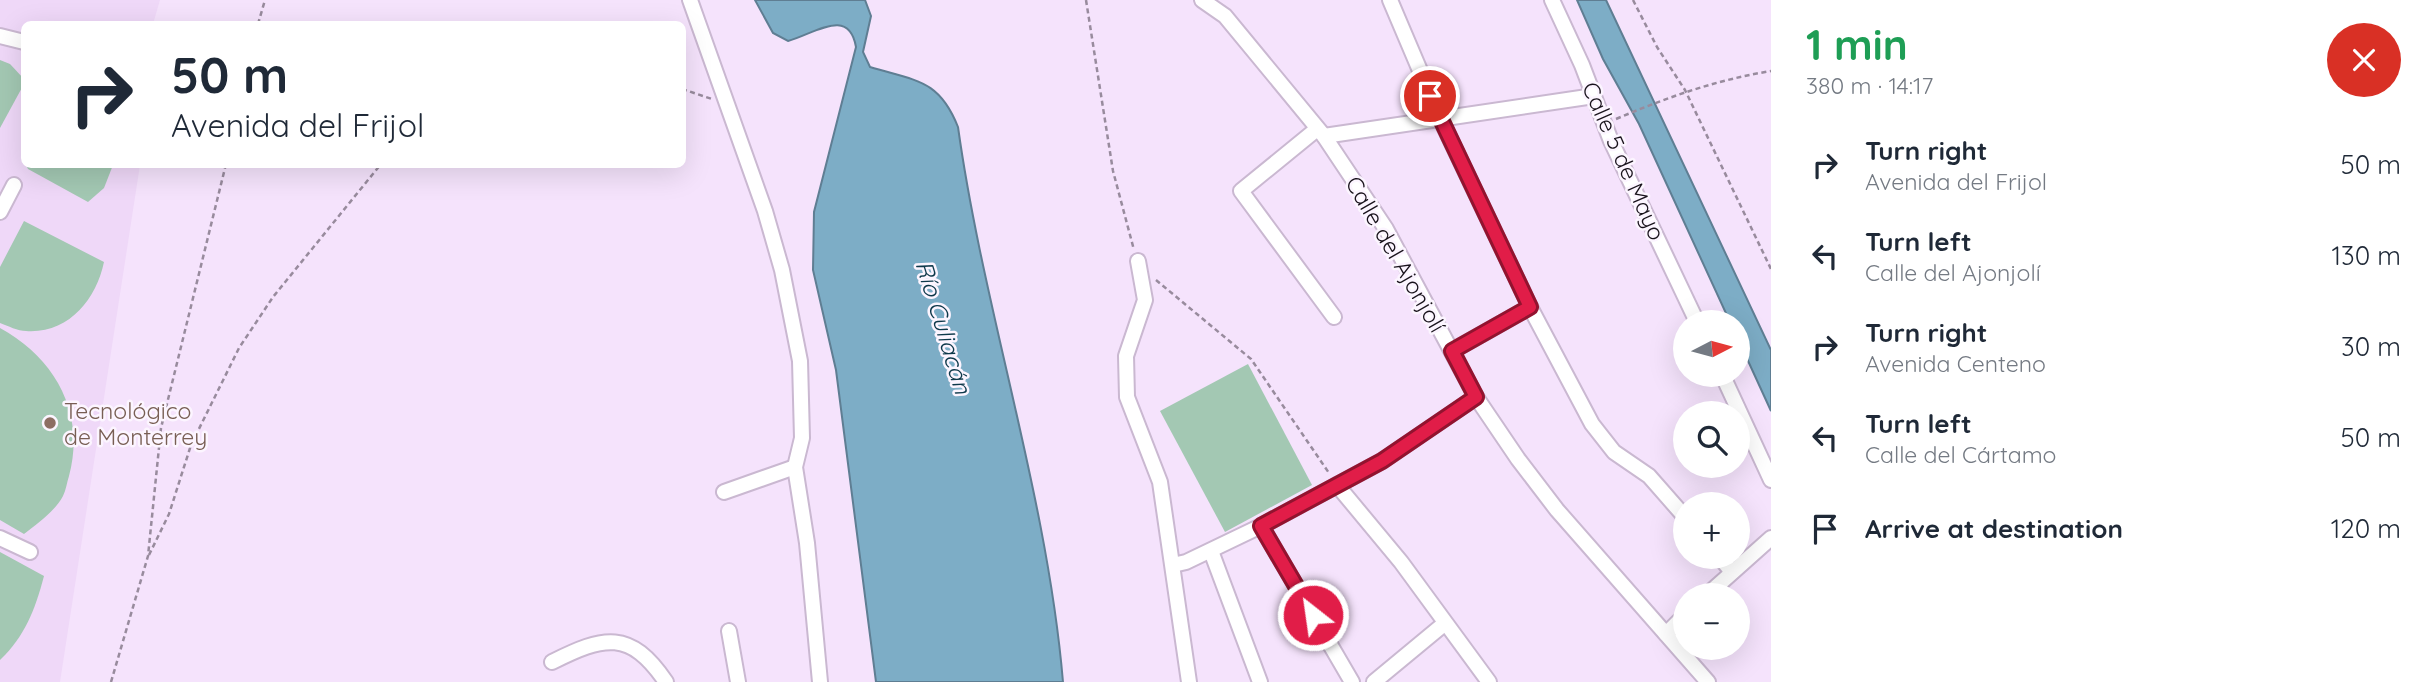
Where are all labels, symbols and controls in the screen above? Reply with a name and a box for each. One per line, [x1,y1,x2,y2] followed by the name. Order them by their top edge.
[1806,18,1908,71] text: 1 min
[2327,23,2401,97] button: close
[171,44,288,105] text: 50 m
[56,49,147,140] icon: right
[1400,66,1460,126] pin
[1806,71,1933,100] text: 380 m · 14:17
[1411,77,1449,115] icon: arrive
[1576,77,1672,245] street label: Calle 5 de Mayo
[171,105,424,145] text: Avenida del Frijol
[1865,134,1987,167] text: Turn right
[1806,146,1844,184] icon: right
[2341,148,2401,181] text: 50 m
[1865,167,2047,196] text: Avenida del Frijol
[1340,171,1453,337] street label: Calle del Ajonjolí
[1865,225,1972,258] text: Turn left
[1806,237,1844,275] icon: left
[2331,239,2401,272] text: 130 m
[910,257,979,398] water label: Río Culiacán
[1865,258,2041,287] text: Calle del Ajonjolí
[1673,310,1750,387] north arrow
[1673,310,1750,660] map controls
[1865,316,1987,349] text: Turn right
[1806,328,1844,366] icon: right
[2341,330,2401,363] text: 30 m
[1865,349,2046,378] text: Avenida Centeno
[64,396,207,451] place label: Tecnológico de Monterrey
[1673,401,1750,478] button: search
[1865,407,1972,440] text: Turn left
[42,415,58,431] marker: Tecnológico de Monterrey
[1806,419,1844,457] icon: left
[2341,421,2401,454] text: 50 m
[1865,440,2057,469] text: Calle del Cártamo
[1673,492,1750,569] button: +
[1806,510,1844,548] icon: arrive
[1865,512,2123,545] text: Arrive at destination
[2331,512,2401,545] text: 120 m
[1276,578,1350,652] position arrow
[1673,583,1750,660] button: −

